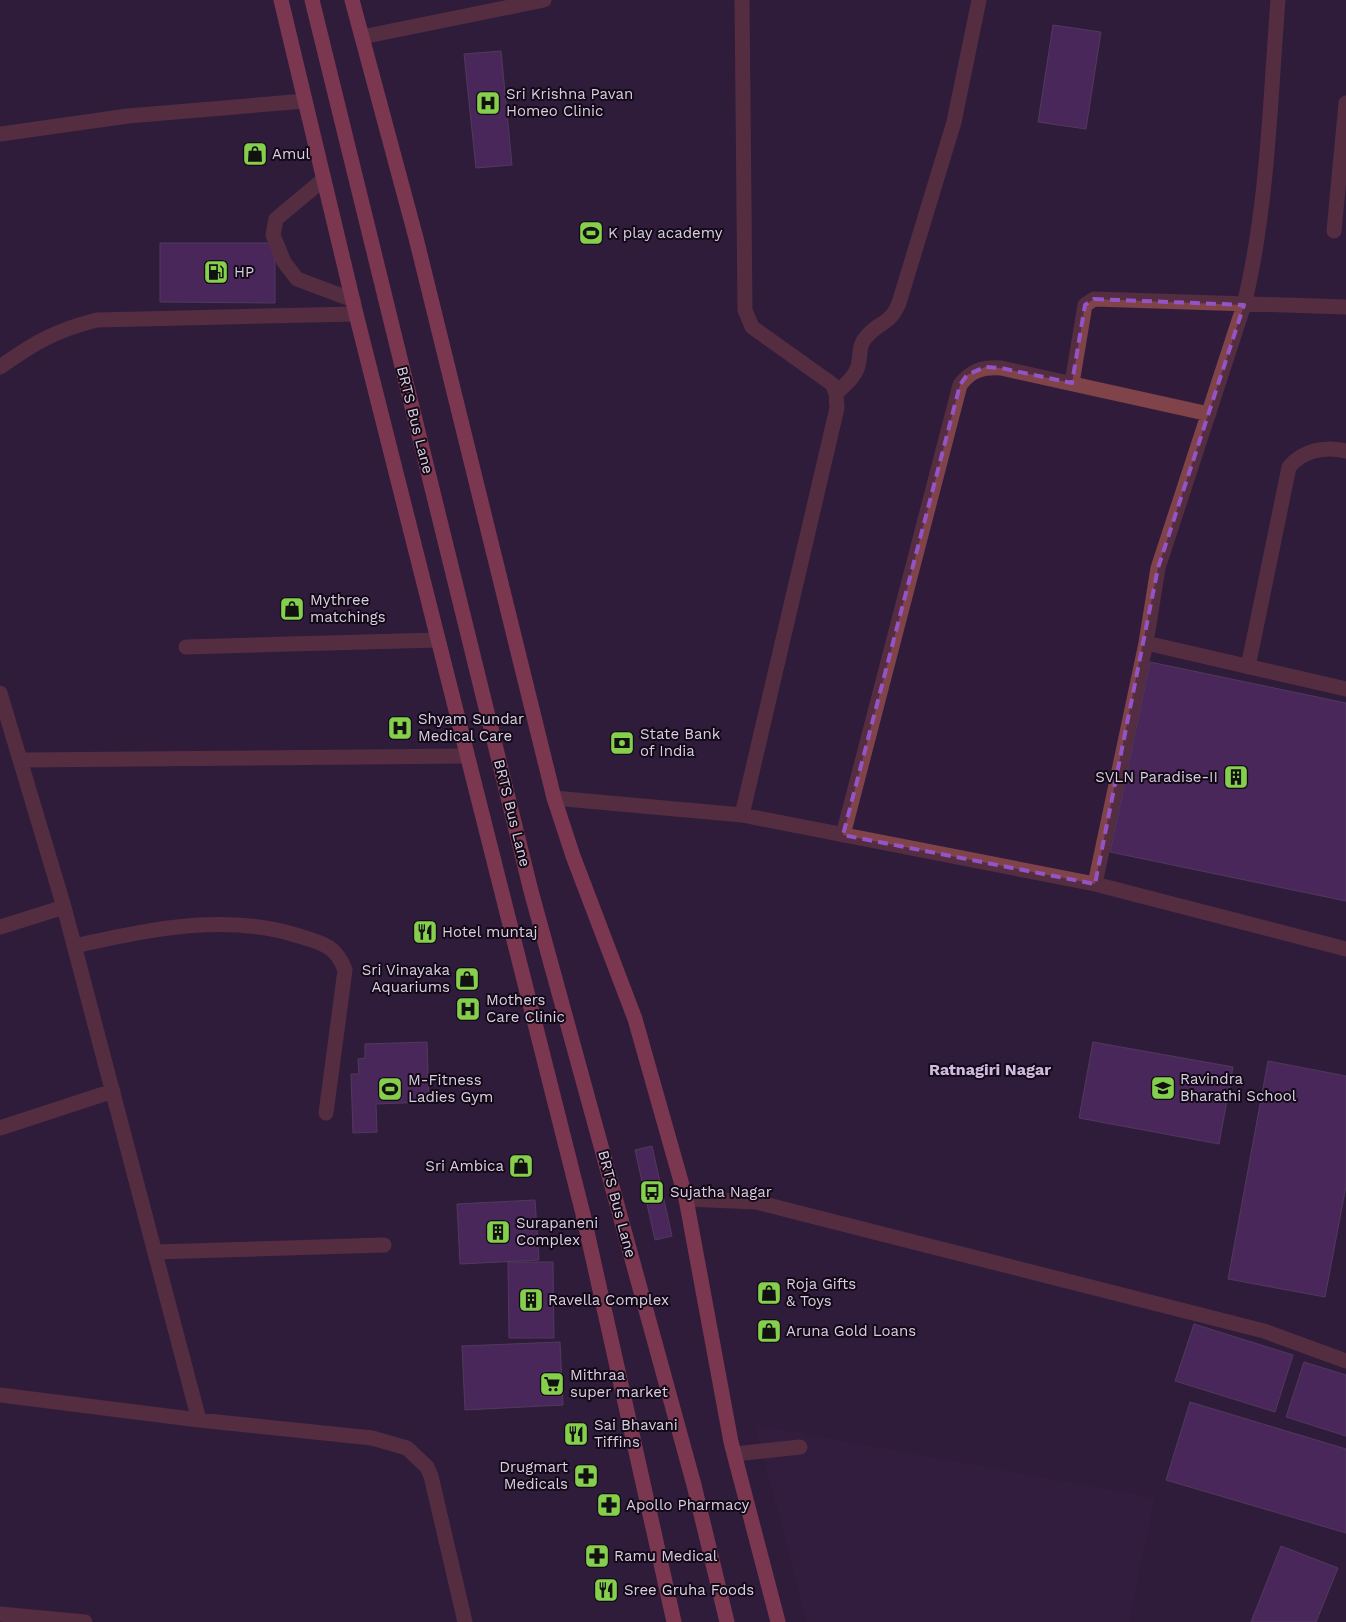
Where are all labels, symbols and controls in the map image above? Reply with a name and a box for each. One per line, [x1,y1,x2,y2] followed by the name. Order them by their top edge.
[506,85,633,120] place label: Sri Krishna Pavan Homeo Clinic
[475,90,501,116] hospital icon: Sri Krishna Pavan Homeo Clinic
[242,141,268,167] shop icon: Amul
[272,145,310,163] place label: Amul
[578,220,604,246] sports icon: K play academy
[608,224,723,242] place label: K play academy
[203,259,229,285] fuel station icon: HP
[234,263,254,281] place label: HP
[393,364,437,476] street label: BRTS Bus Lane
[310,591,386,626] place label: Mythree matchings
[279,596,305,622] shop icon: Mythree matchings
[418,710,524,745] place label: Shyam Sundar Medical Care
[387,715,413,741] hospital icon: Shyam Sundar Medical Care
[640,725,721,760] place label: State Bank of India
[609,730,635,756] bank icon: State Bank of India
[490,757,534,869] street label: BRTS Bus Lane
[1223,764,1249,790] building icon: SVLN Paradise-II
[1095,768,1218,786] place label: SVLN Paradise-II
[412,919,438,945] restaurant icon: Hotel muntaj
[442,923,537,941] place label: Hotel muntaj
[362,961,451,996] place label: Sri Vinayaka Aquariums
[454,966,480,992] shop icon: Sri Vinayaka Aquariums
[486,991,565,1026] place label: Mothers Care Clinic
[455,996,481,1022] hospital icon: Mothers Care Clinic
[929,1060,1051,1079] district label: Ratnagiri Nagar
[1180,1070,1297,1105] place label: Ravindra Bharathi School
[408,1071,493,1106] place label: M-Fitness Ladies Gym
[1150,1075,1176,1101] school or university icon: Ravindra Bharathi School
[377,1076,403,1102] sports icon: M-Fitness Ladies Gym
[594,1148,640,1260] street label: BRTS Bus Lane
[508,1153,534,1179] shop icon: Sri Ambica
[425,1157,504,1175] place label: Sri Ambica
[639,1179,665,1205] bus stop icon: Sujatha Nagar
[670,1183,772,1201] place label: Sujatha Nagar
[516,1214,598,1249] place label: Surapaneni Complex
[485,1219,511,1245] building icon: Surapaneni Complex
[786,1275,856,1310] place label: Roja Gifts & Toys
[756,1280,782,1306] shop icon: Roja Gifts & Toys
[518,1287,544,1313] building icon: Ravella Complex
[548,1291,669,1309] place label: Ravella Complex
[756,1318,782,1344] shop icon: Aruna Gold Loans
[786,1322,916,1340] place label: Aruna Gold Loans
[570,1366,669,1401] place label: Mithraa super market
[539,1371,565,1397] supermarket icon: Mithraa super market
[594,1416,678,1451] place label: Sai Bhavani Tiffins
[563,1421,589,1447] restaurant icon: Sai Bhavani Tiffins
[499,1458,569,1493] place label: Drugmart Medicals
[573,1463,599,1489] pharmacy icon: Drugmart Medicals
[596,1492,622,1518] pharmacy icon: Apollo Pharmacy
[626,1496,750,1514] place label: Apollo Pharmacy
[584,1543,610,1569] pharmacy icon: Ramu Medical
[614,1547,718,1565] place label: Ramu Medical
[593,1577,619,1603] restaurant icon: Sree Gruha Foods
[624,1581,754,1599] place label: Sree Gruha Foods

